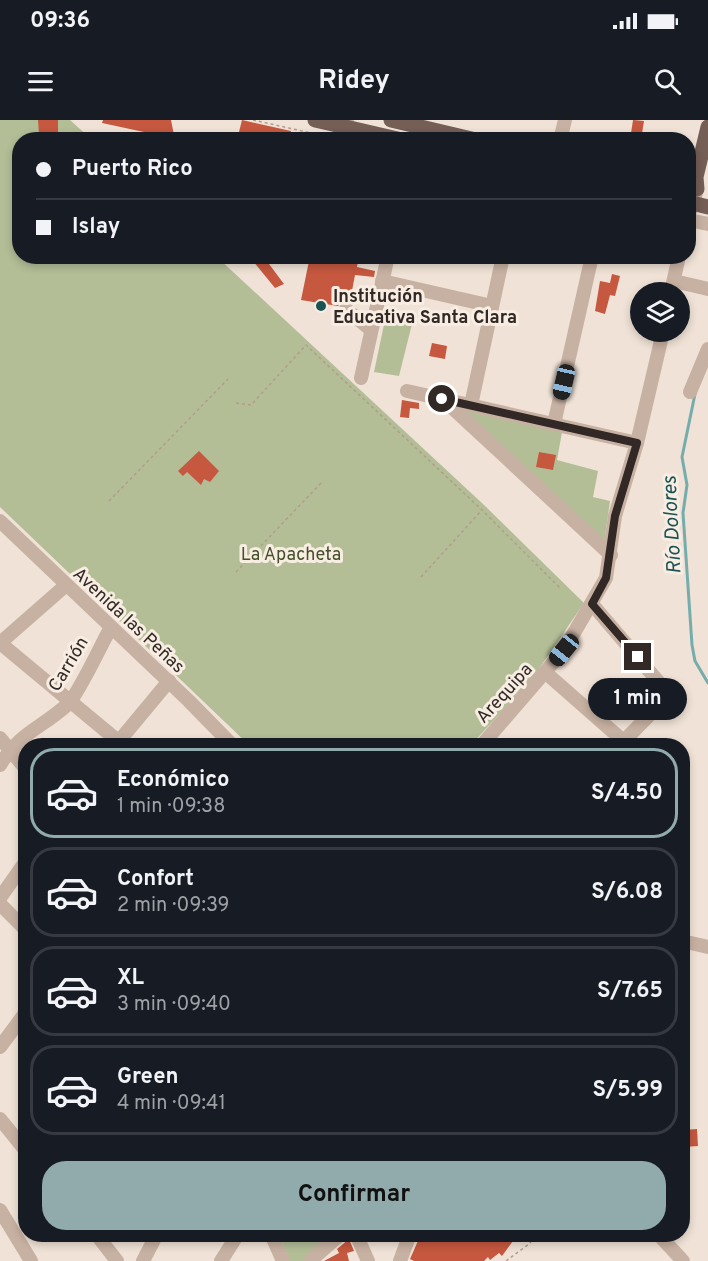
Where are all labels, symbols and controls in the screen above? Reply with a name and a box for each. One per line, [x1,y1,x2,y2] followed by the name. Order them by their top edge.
[30,8,90,35] text: 09:36
[318,64,390,98] text: Ridey
[24,65,57,98] icon: menu
[651,65,684,98] icon: search
[72,156,193,183] text: Puerto Rico
[72,214,120,241] text: Islay
[630,282,690,342] map controls
[630,282,690,342] button: layers
[333,286,517,330] place label: Institución Educativa Santa Clara
[314,299,328,313] marker: Institución Educativa Santa Clara
[551,362,577,402] car
[428,385,455,412] route start
[657,474,689,575] water label: Río Dolores
[241,544,341,567] park label: La Apacheta
[67,563,189,679] street label: Avenida las Peñas
[546,630,582,670] car
[44,633,95,696] street label: Carrión
[624,643,651,670] route end
[472,659,538,729] street label: Arequipa
[588,678,688,720] callout: 1 min
[613,686,662,712] text: 1 min
[45,766,99,820] icon: car
[117,767,230,794] text: Económico
[591,780,663,807] text: S/4.50
[117,794,225,820] text: 1 min · 09:38
[45,865,99,919] icon: car
[117,866,194,893] text: Confort
[591,879,663,906] text: S/6.08
[117,893,229,919] text: 2 min · 09:39
[45,964,99,1018] icon: car
[117,965,144,992] text: XL
[597,978,663,1005] text: S/7.65
[117,992,231,1018] text: 3 min · 09:40
[45,1063,99,1117] icon: car
[117,1064,179,1091] text: Green
[593,1077,663,1104] text: S/5.99
[117,1091,226,1117] text: 4 min · 09:41
[42,1161,666,1230] button: Confirmar

